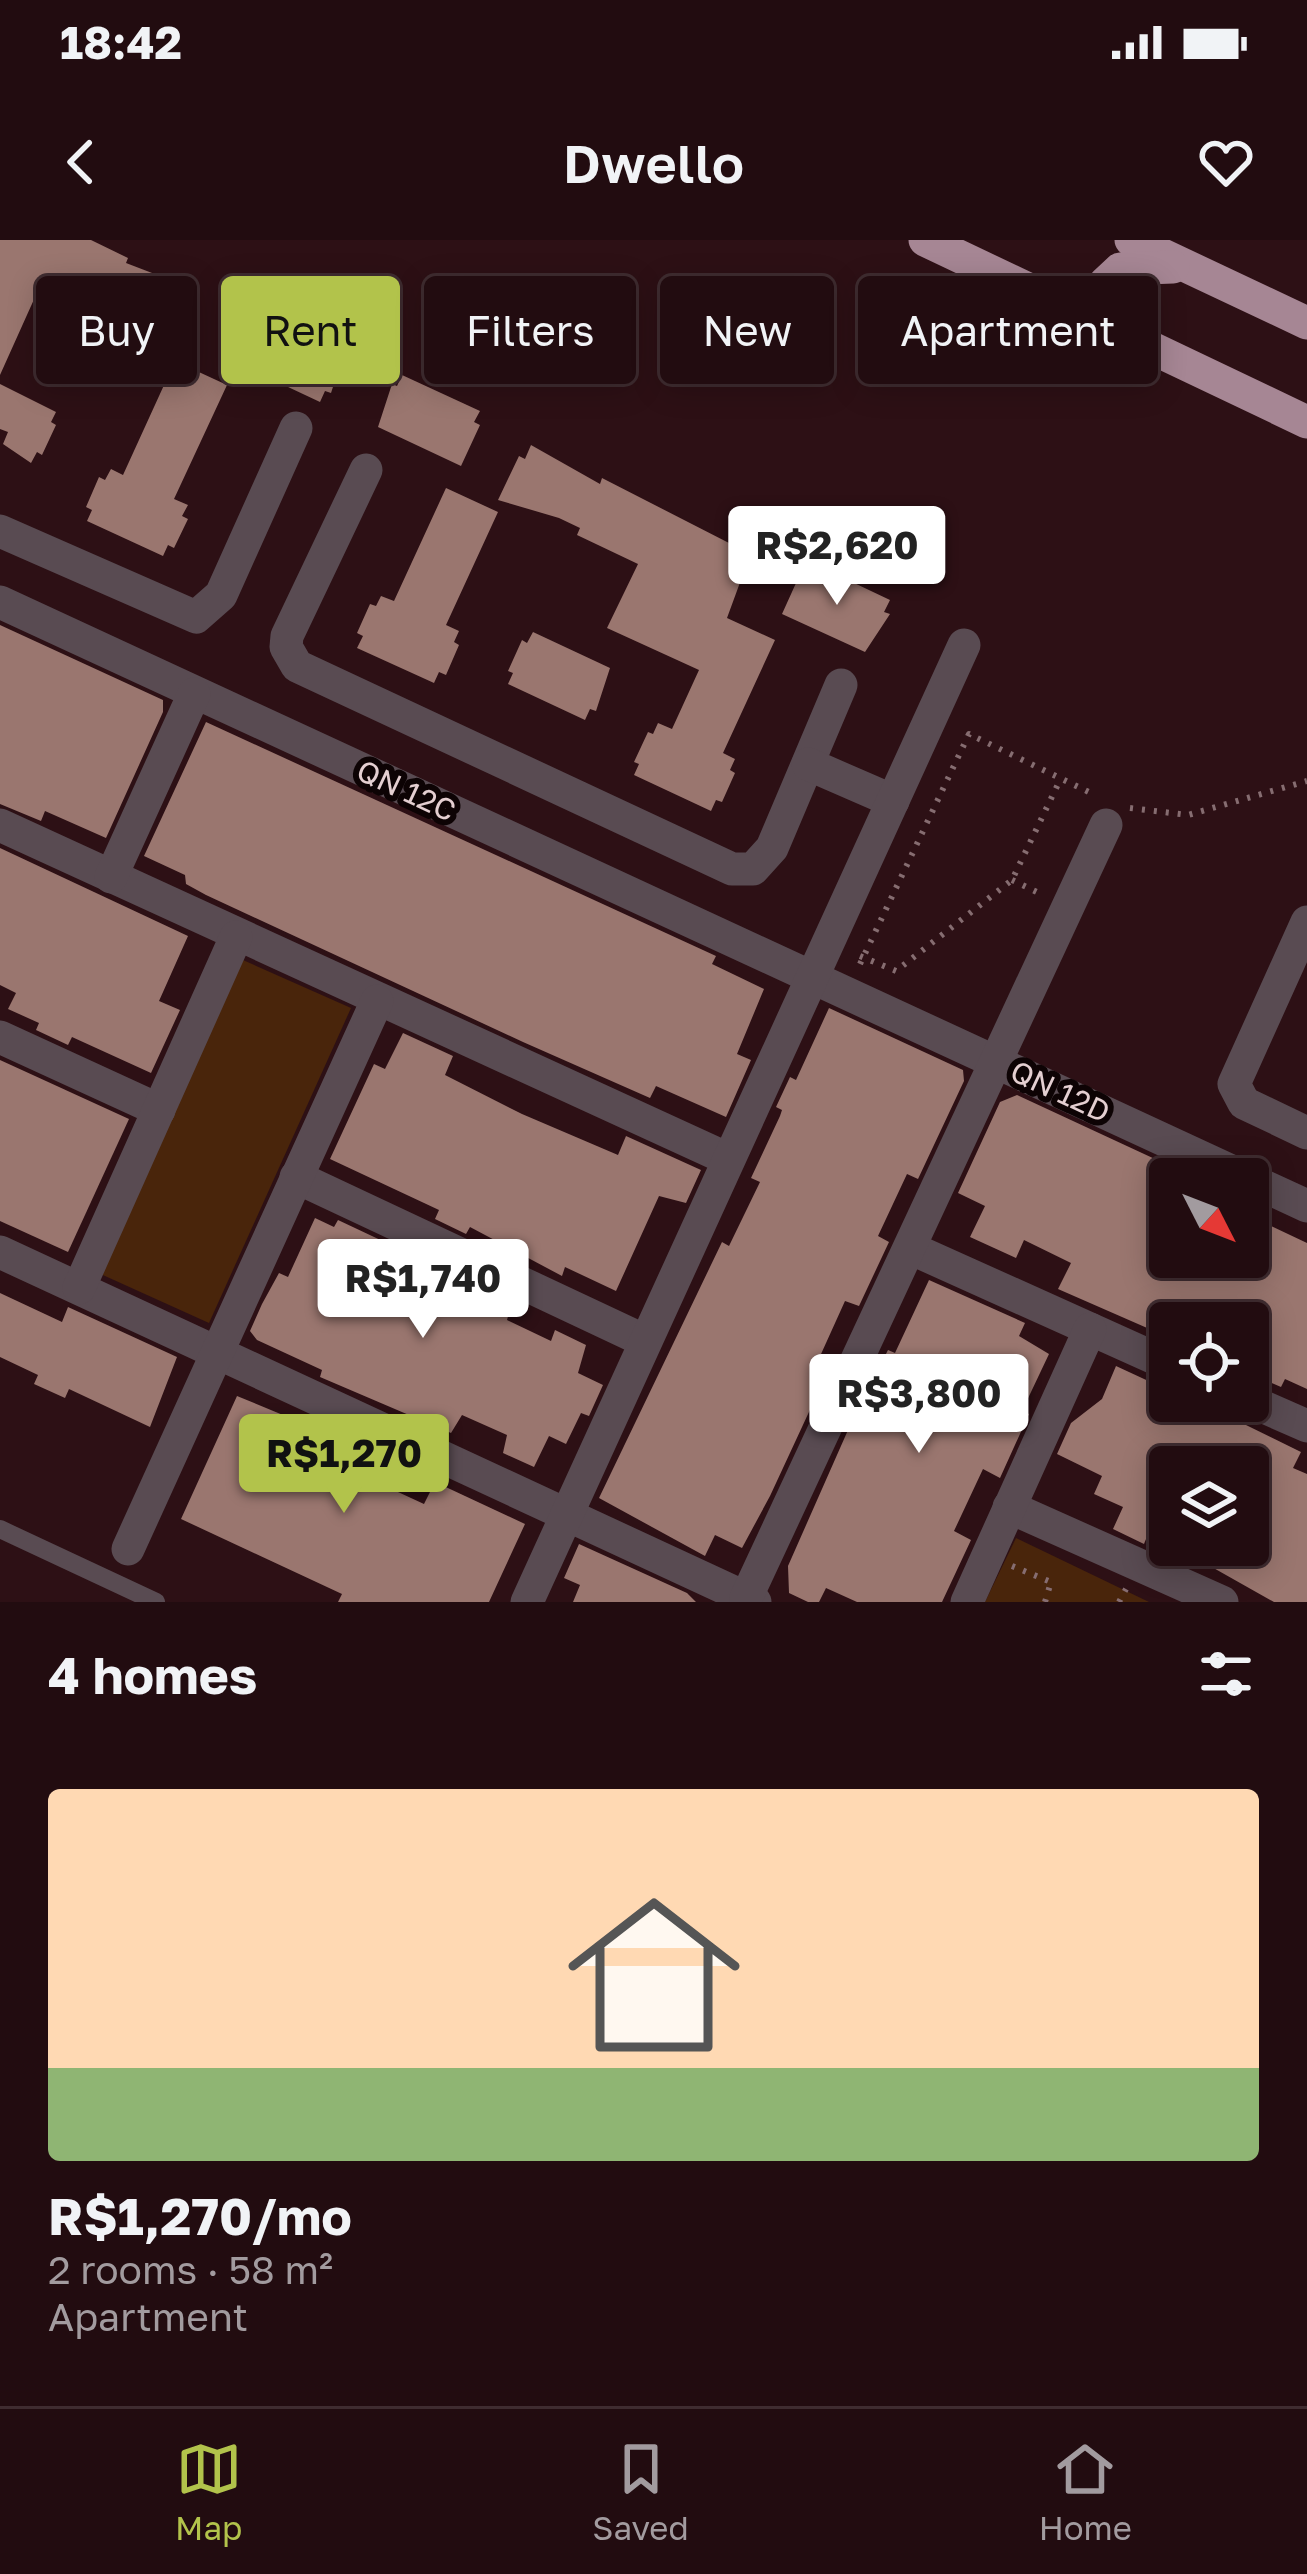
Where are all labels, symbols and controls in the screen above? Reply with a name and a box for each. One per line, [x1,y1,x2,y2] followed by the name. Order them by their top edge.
[60,15,182,69] text: 18:42
[48,129,114,195] icon: back
[1193,129,1259,195] icon: heart
[563,130,744,195] text: Dwello
[36,276,197,384] chip: Buy
[221,276,400,384] chip: Rent
[424,276,636,384] chip: Filters
[660,276,834,384] chip: New
[858,276,1158,384] chip: Apartment
[726,506,948,608] pin: R$2,620
[755,521,919,568] text: R$2,620
[351,752,462,829] street label: QN 12C
[1005,1052,1116,1130] street label: QN 12D
[1149,1158,1269,1278] north arrow
[1149,1158,1269,1566] map controls
[312,1239,534,1341] pin: R$1,740
[345,1254,501,1301] text: R$1,740
[1149,1302,1269,1422] button: locate
[808,1354,1030,1456] pin: R$3,800
[836,1369,1002,1416] text: R$3,800
[233,1414,455,1516] pin: R$1,270
[266,1429,422,1476] text: R$1,270
[1149,1446,1269,1566] button: layers
[1193,1641,1259,1707] icon: filters
[48,1644,257,1705] text: 4 homes
[546,1867,762,2083] icon: home
[48,2185,352,2246] text: R$1,270/mo
[48,2246,333,2293] text: 2 rooms · 58 m²
[48,2293,248,2340] text: Apartment
[175,2436,242,2547] tab: Map
[592,2436,689,2547] tab: Saved
[1039,2436,1132,2547] tab: Home

